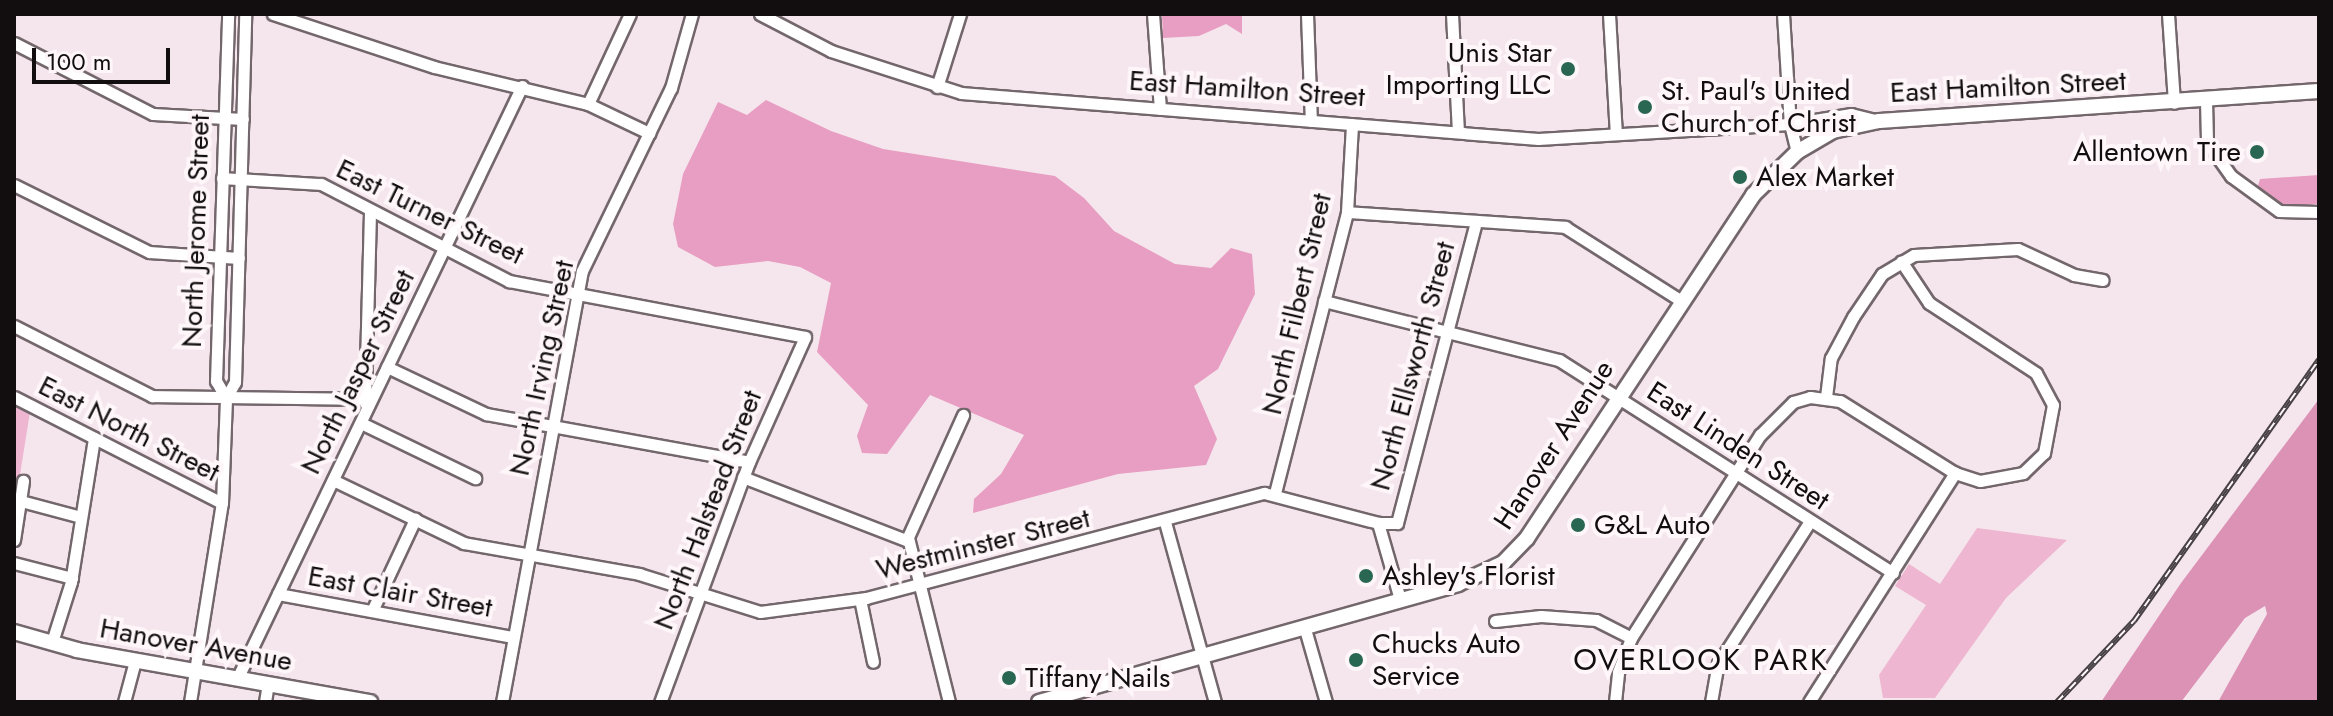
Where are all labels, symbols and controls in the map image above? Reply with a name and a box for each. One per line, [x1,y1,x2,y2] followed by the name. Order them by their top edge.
[36,32,174,82] scale bar
[1386,36,1552,102] place label: Unis Star Importing LLC
[46,44,112,79] text: 100 m
[1559,60,1577,78] marker: Unis Star Importing LLC
[1128,64,1366,114] street label: East Hamilton Street
[1889,64,2127,110] street label: East Hamilton Street
[1661,74,1856,140] place label: St. Paul's United Church of Christ
[1636,98,1654,116] marker: St. Paul's United Church of Christ
[175,114,217,348] street label: North Jerome Street
[2073,135,2241,169] place label: Allentown Tire
[2248,143,2266,161] marker: Allentown Tire
[331,152,529,272] street label: East Turner Street
[1756,160,1894,194] place label: Alex Market
[1731,168,1749,186] marker: Alex Market
[1255,190,1339,418] street label: North Filbert Street
[1364,238,1462,494] street label: North Ellsworth Street
[503,257,581,479] street label: North Irving Street
[294,264,422,480] street label: North Jasper Street
[1487,354,1621,536] street label: Hanover Avenue
[33,369,225,489] street label: East North Street
[1641,375,1835,517] street label: East Linden Street
[647,386,769,634] street label: North Halstead Street
[873,501,1093,587] street label: Westminster Street
[1594,508,1710,542] place label: G&L Auto
[1569,516,1587,534] marker: G&L Auto
[305,559,495,625] street label: East Clair Street
[1382,559,1555,593] place label: Ashley's Florist
[1357,567,1375,585] marker: Ashley's Florist
[97,612,295,678] street label: Hanover Avenue
[1372,627,1521,693] place label: Chucks Auto Service
[1573,642,1829,678] district label: OVERLOOK PARK
[1347,651,1365,669] marker: Chucks Auto Service
[1025,661,1170,695] place label: Tiffany Nails
[1000,669,1018,687] marker: Tiffany Nails

